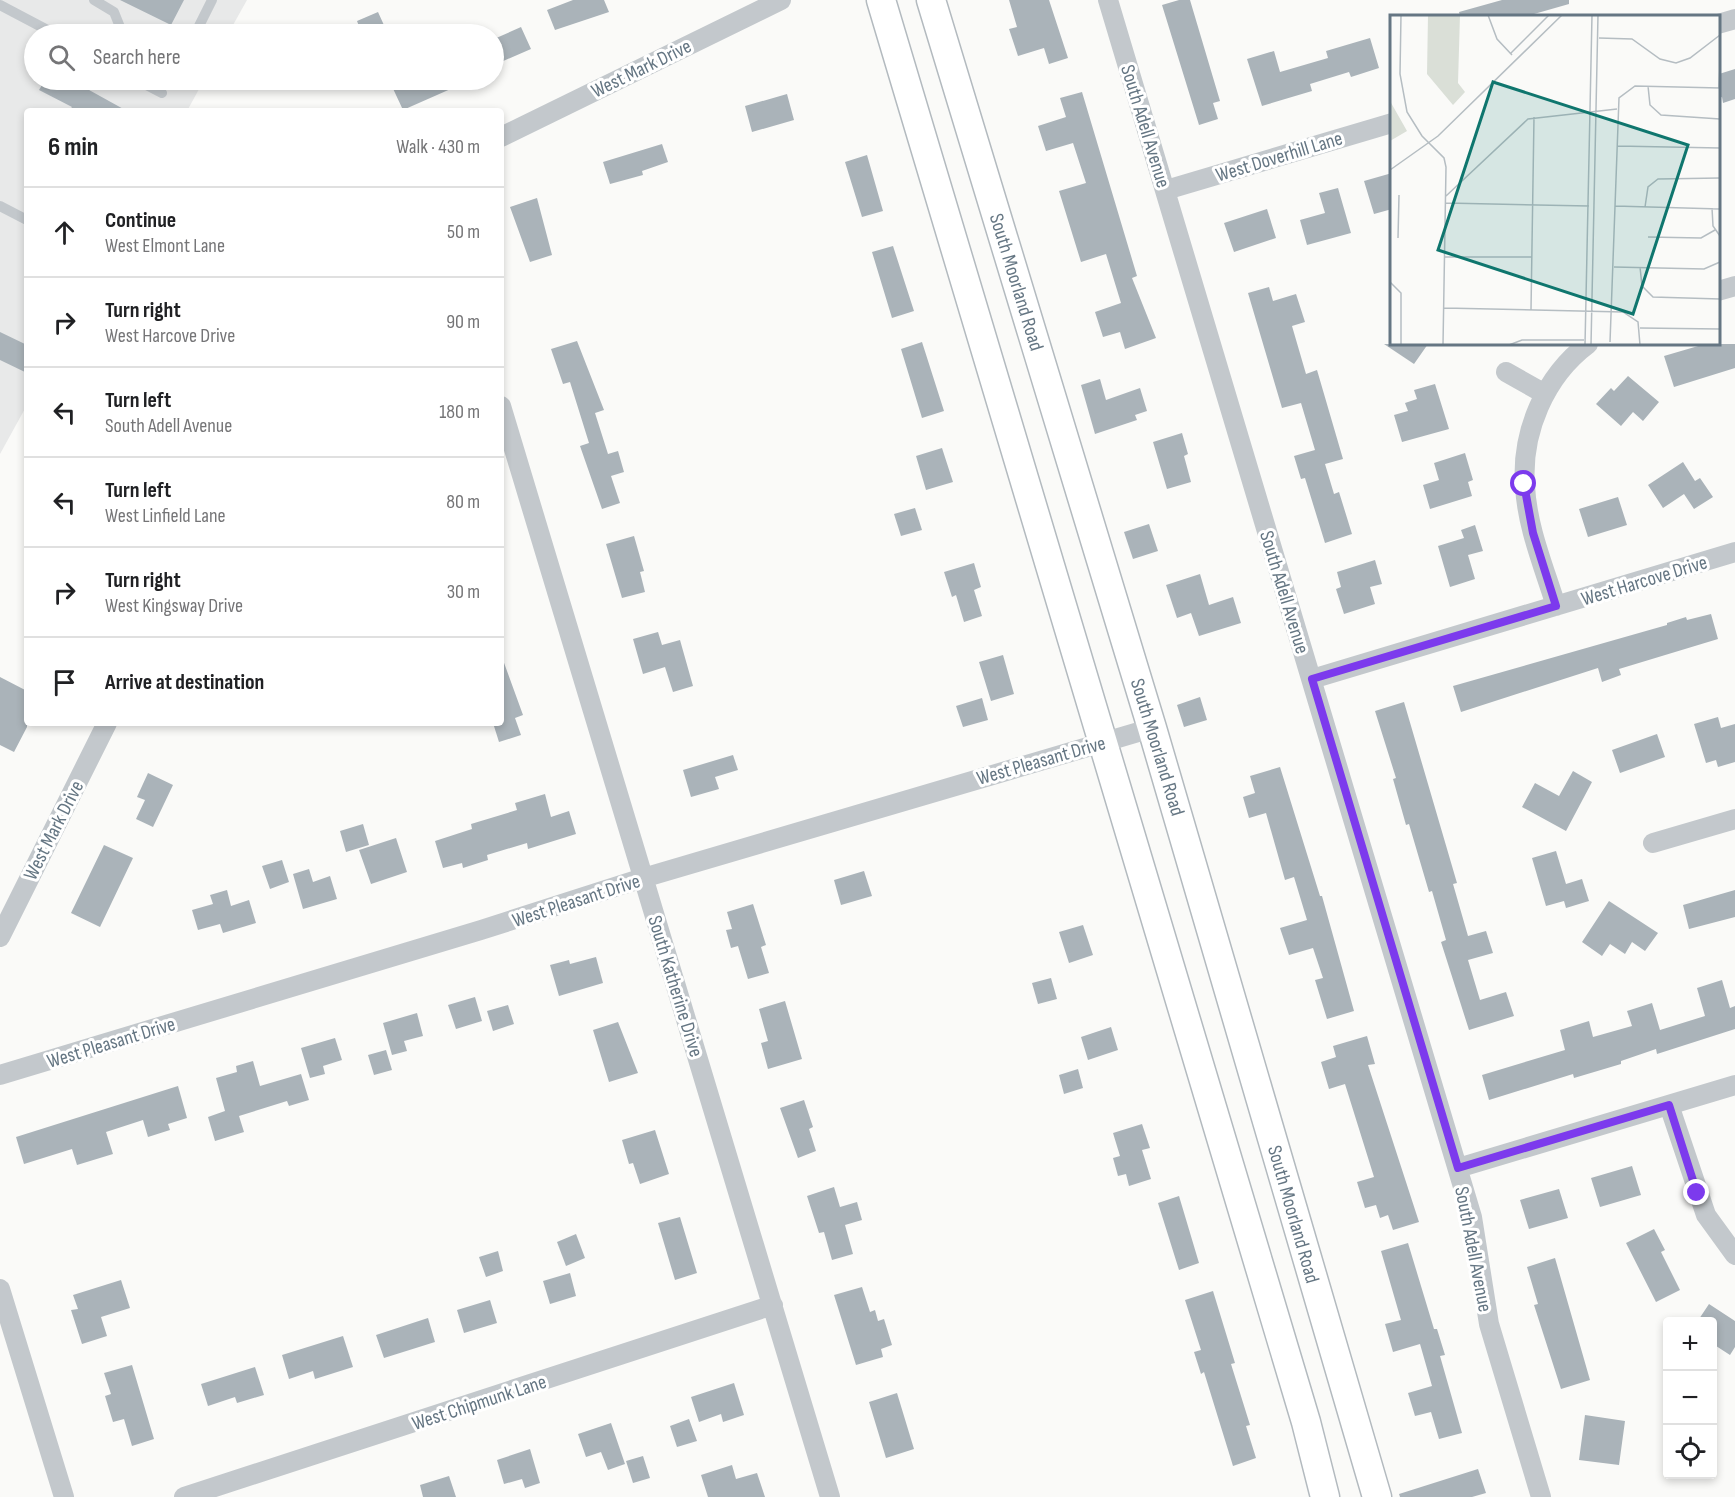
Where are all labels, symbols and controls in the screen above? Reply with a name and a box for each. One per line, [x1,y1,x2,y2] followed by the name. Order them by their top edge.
[1390,15,1720,345] inset map
[24,24,504,90] search box
[588,34,695,103] street label: West Mark Drive
[45,41,78,74] icon: search
[93,44,180,71] text: Search here
[1115,62,1175,191] street label: South Adell Avenue
[1213,126,1345,188] street label: West Doverhill Lane
[48,132,98,163] text: 6 min
[396,135,480,159] text: Walk · 430 m
[105,207,176,234] text: Continue
[984,211,1048,354] street label: South Moorland Road
[48,216,81,249] icon: ahead
[447,220,480,244] text: 50 m
[105,234,225,258] text: West Elmont Lane
[105,297,181,324] text: Turn right
[48,306,81,339] icon: right
[446,310,480,334] text: 90 m
[105,324,235,348] text: West Harcove Drive
[105,387,171,414] text: Turn left
[48,396,81,429] icon: left
[439,400,480,424] text: 180 m
[105,414,232,438] text: South Adell Avenue
[1510,470,1536,496] route start
[105,477,171,504] text: Turn left
[48,486,81,519] icon: left
[446,490,480,514] text: 80 m
[105,504,226,528] text: West Linfield Lane
[1254,528,1314,657] street label: South Adell Avenue
[1579,550,1710,611] street label: West Harcove Drive
[105,567,181,594] text: Turn right
[48,576,81,609] icon: right
[447,580,480,604] text: 30 m
[105,594,243,618] text: West Kingsway Drive
[48,666,81,699] icon: arrive
[105,669,264,696] text: Arrive at destination
[1125,676,1189,819] street label: South Moorland Road
[974,731,1108,791] street label: West Pleasant Drive
[19,777,89,884] street label: West Mark Drive
[509,869,643,933] street label: West Pleasant Drive
[642,913,708,1060] street label: South Katherine Drive
[44,1012,178,1074] street label: West Pleasant Drive
[1262,1143,1324,1286] street label: South Moorland Road
[1683,1179,1709,1205] route end
[1449,1184,1497,1314] street label: South Adell Avenue
[1663,1317,1717,1479] map controls
[1663,1317,1717,1371] button: +
[409,1370,549,1436] street label: West Chipmunk Lane
[1663,1371,1717,1425] button: −
[1663,1425,1717,1479] button: locate

